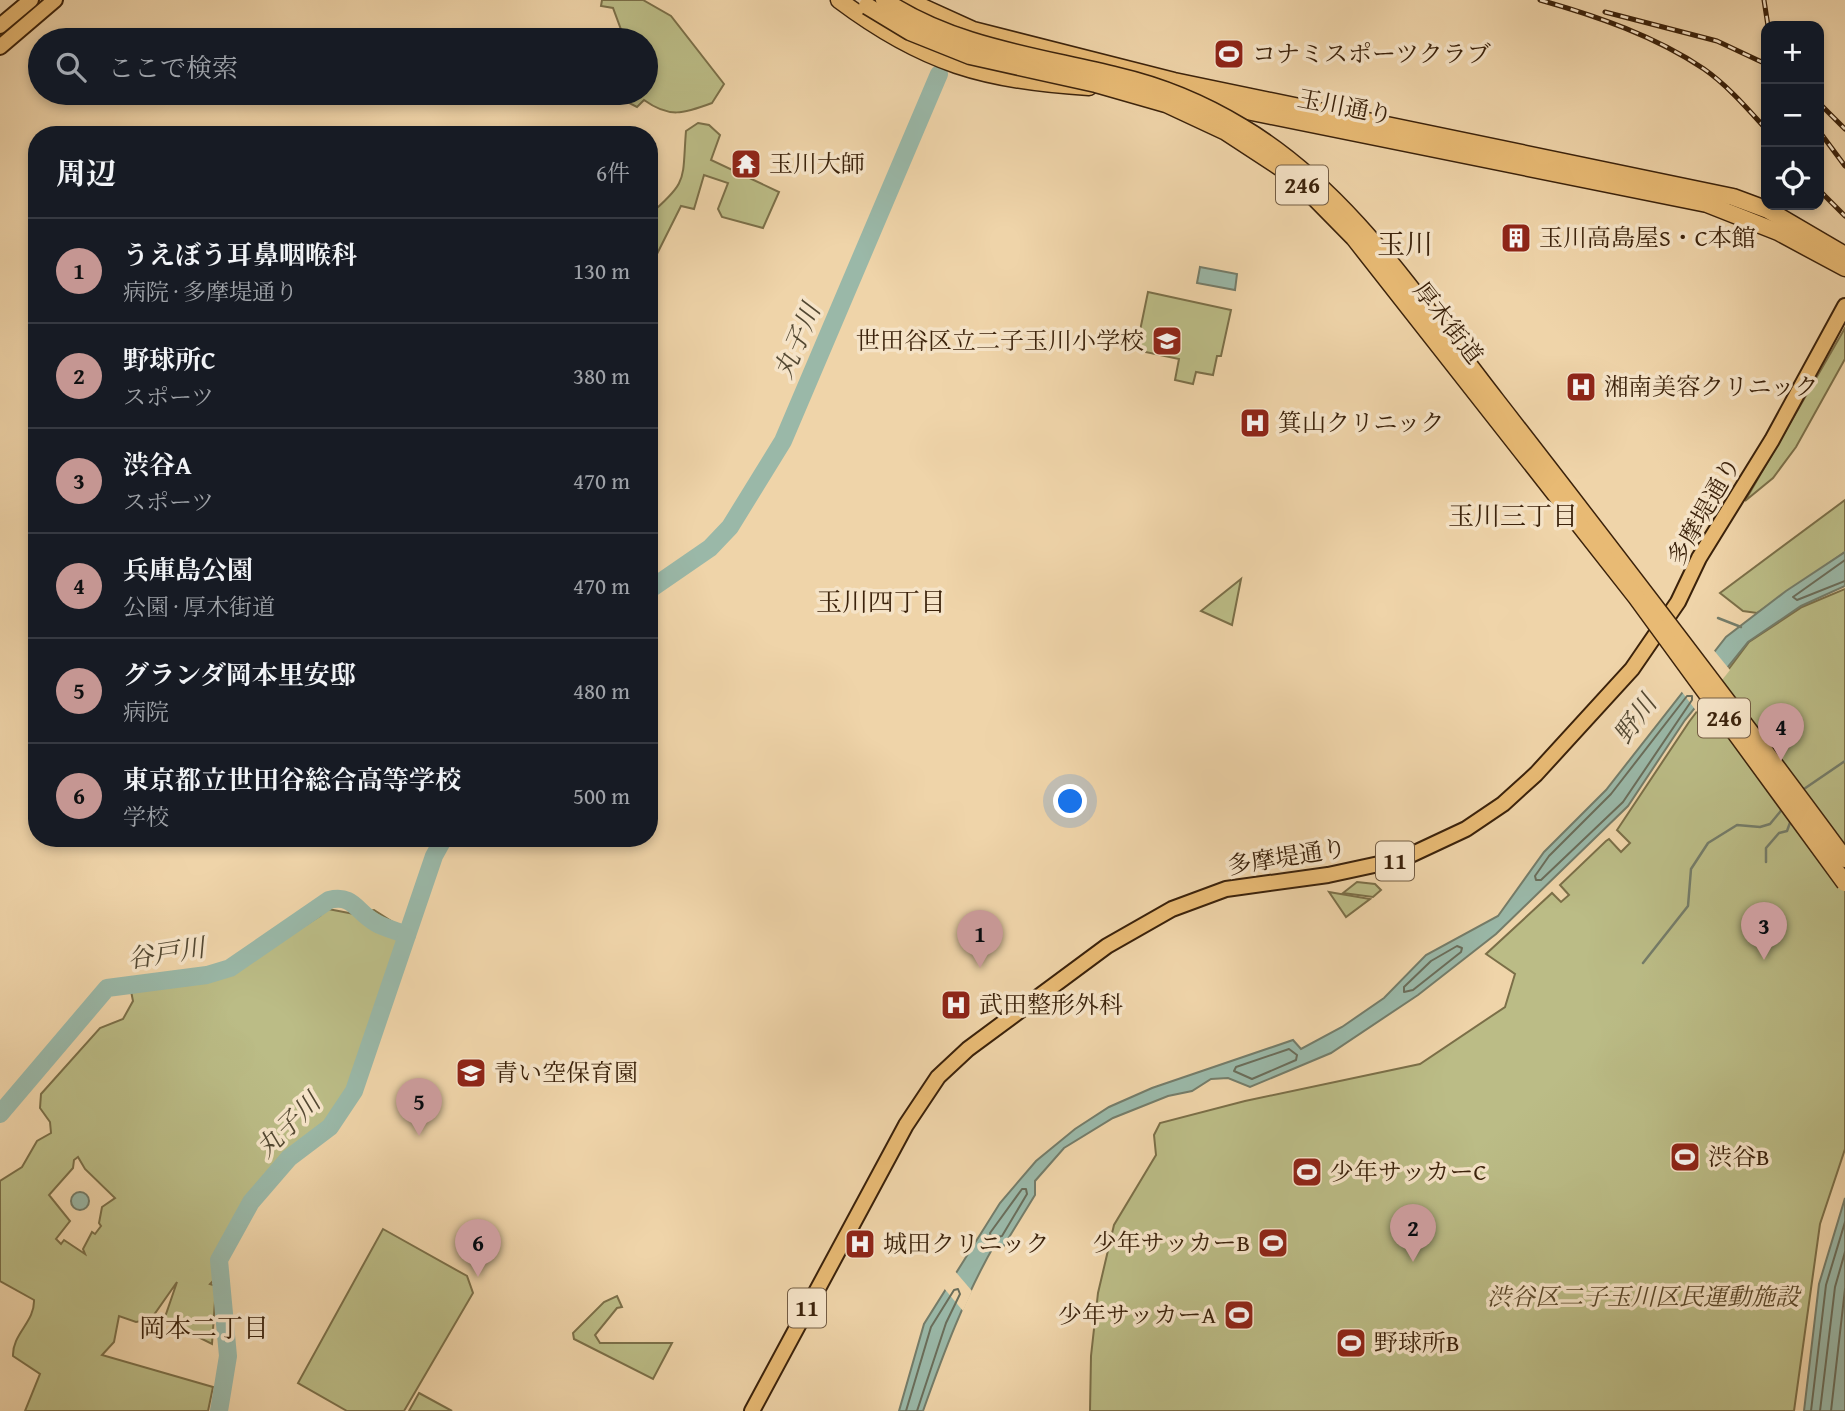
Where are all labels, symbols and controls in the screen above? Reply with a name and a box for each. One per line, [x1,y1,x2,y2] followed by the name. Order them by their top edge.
[1761,21,1824,210] map controls
[1761,21,1824,84] button: +
[28,28,658,105] search box
[1252,36,1491,71] place label: コナミスポーツクラブ
[1212,37,1246,71] sports icon: コナミスポーツクラブ
[52,48,90,86] icon: search
[108,48,238,87] text: ここで検索
[1295,80,1396,133] street label: 玉川通り
[1761,84,1824,147] button: −
[769,146,865,181] place label: 玉川大師
[729,147,763,181] temple icon: 玉川大師
[1761,147,1824,210] button: locate
[56,151,116,195] text: 周辺
[596,156,630,189] text: 6件
[1276,166,1328,204] road number: 246
[1539,220,1756,255] place label: 玉川高島屋S・C本館
[1499,221,1533,255] building icon: 玉川高島屋S・C本館
[1377,223,1433,264] district label: 玉川
[123,235,357,274] text: うえぼう耳鼻咽喉科
[73,254,85,287] text: 1
[573,254,630,287] text: 130 m
[1405,274,1492,371] street label: 厚木街道
[123,275,298,308] text: 病院 · 多摩堤通り
[763,295,831,384] water label: 丸子川
[856,323,1144,358] place label: 世田谷区立二子玉川小学校
[1150,324,1184,358] school or university icon: 世田谷区立二子玉川小学校
[123,340,216,379] text: 野球所C
[73,359,85,392] text: 2
[573,359,630,392] text: 380 m
[1604,369,1819,404] place label: 湘南美容クリニック
[1564,370,1598,404] hospital icon: 湘南美容クリニック
[123,380,214,413] text: スポーツ
[1278,405,1445,440] place label: 箕山クリニック
[1238,406,1272,440] hospital icon: 箕山クリニック
[123,445,192,484] text: 渋谷A
[1658,450,1749,571] street label: 多摩堤通り
[73,464,85,497] text: 3
[573,464,630,497] text: 470 m
[123,485,214,518] text: スポーツ
[1448,496,1578,535] district label: 玉川三丁目
[123,550,253,589] text: 兵庫島公園
[73,569,85,602] text: 4
[573,569,630,602] text: 470 m
[816,582,946,621] district label: 玉川四丁目
[123,590,275,623] text: 公園 · 厚木街道
[123,655,356,694] text: グランダ岡本里安邸
[73,674,85,707] text: 5
[573,674,630,707] text: 480 m
[1604,684,1667,751] water label: 野川
[123,695,169,728] text: 病院
[1698,698,1750,738] road number: 246
[1758,703,1804,761] pin: 4
[123,760,461,799] text: 東京都立世田谷総合高等学校
[73,779,85,812] text: 6
[573,779,630,812] text: 500 m
[1053,784,1087,818] your location
[123,800,169,833] text: 学校
[1225,830,1349,883] street label: 多摩堤通り
[1376,842,1414,880] road number: 11
[1741,902,1787,960] pin: 3
[957,910,1003,968] pin: 1
[124,927,210,978] water label: 谷戸川
[979,987,1123,1022] place label: 武田整形外科
[939,988,973,1022] hospital icon: 武田整形外科
[494,1055,638,1090] place label: 青い空保育園
[454,1056,488,1090] school or university icon: 青い空保育園
[396,1078,442,1136] pin: 5
[246,1081,331,1166] water label: 丸子川
[1708,1139,1770,1174] place label: 渋谷B
[1668,1140,1702,1174] sports icon: 渋谷B
[1330,1154,1487,1189] place label: 少年サッカーC
[1290,1155,1324,1189] sports icon: 少年サッカーC
[1390,1204,1436,1262] pin: 2
[455,1219,501,1277] pin: 6
[1093,1225,1250,1260] place label: 少年サッカーB
[883,1226,1050,1261] place label: 城田クリニック
[1256,1226,1290,1260] sports icon: 少年サッカーB
[843,1227,877,1261] hospital icon: 城田クリニック
[1487,1279,1802,1314] park label: 渋谷区二子玉川区民運動施設
[788,1288,826,1328] road number: 11
[1058,1297,1216,1332] place label: 少年サッカーA
[1222,1298,1256,1332] sports icon: 少年サッカーA
[139,1308,269,1347] district label: 岡本二丁目
[1374,1325,1460,1360] place label: 野球所B
[1334,1326,1368,1360] sports icon: 野球所B

